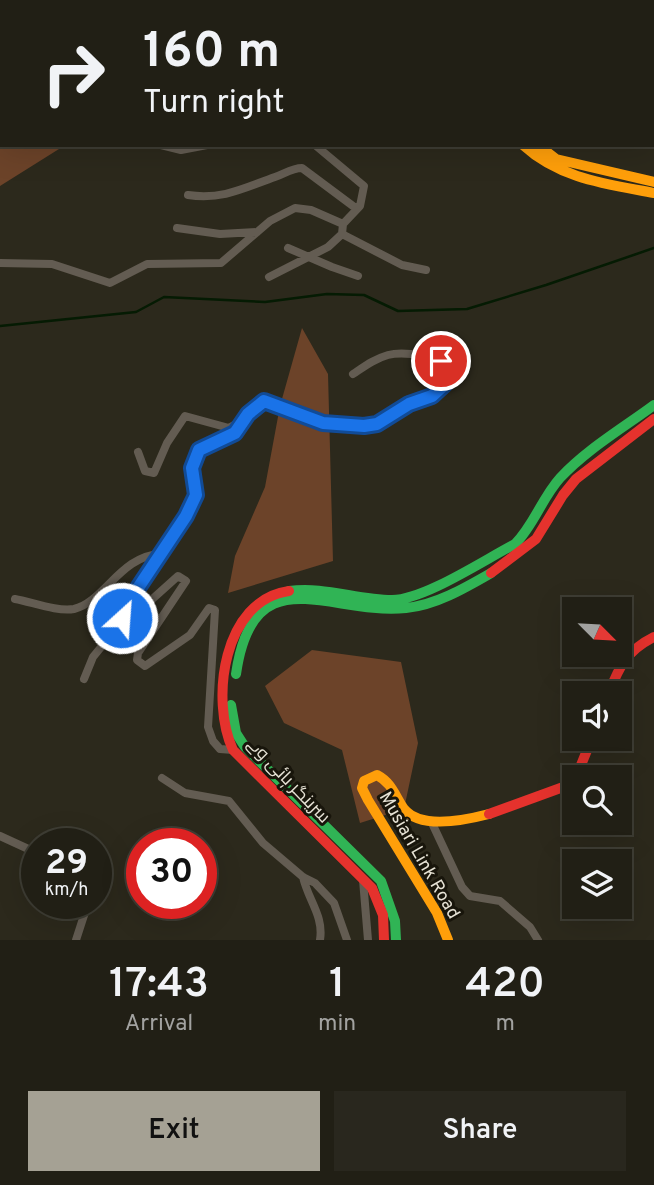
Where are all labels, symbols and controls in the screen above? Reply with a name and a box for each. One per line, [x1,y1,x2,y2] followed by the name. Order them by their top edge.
[143,23,280,85] text: 160 m
[28,28,119,119] icon: right
[143,84,285,124] text: Turn right
[411,331,471,391] pin
[422,342,460,380] icon: arrive
[85,581,159,655] position arrow
[562,597,632,667] north arrow
[562,597,632,919] map controls
[562,681,632,751] button: sound
[241,733,335,829] street label: سرینگر ہائی وے
[562,765,632,835] button: search
[373,788,464,924] street label: Musiari Link Road
[126,828,217,919] speed limit sign: 30
[45,842,88,886] text: 29
[562,849,632,919] button: layers
[45,879,88,902] text: km/h
[109,959,209,1012] text: 17:43
[329,959,345,1012] text: 1
[465,959,545,1012] text: 420
[125,1010,193,1039] text: Arrival
[318,1010,356,1039] text: min
[495,1010,515,1039] text: m
[28,1091,320,1171] button: Exit
[334,1091,626,1171] button: Share

